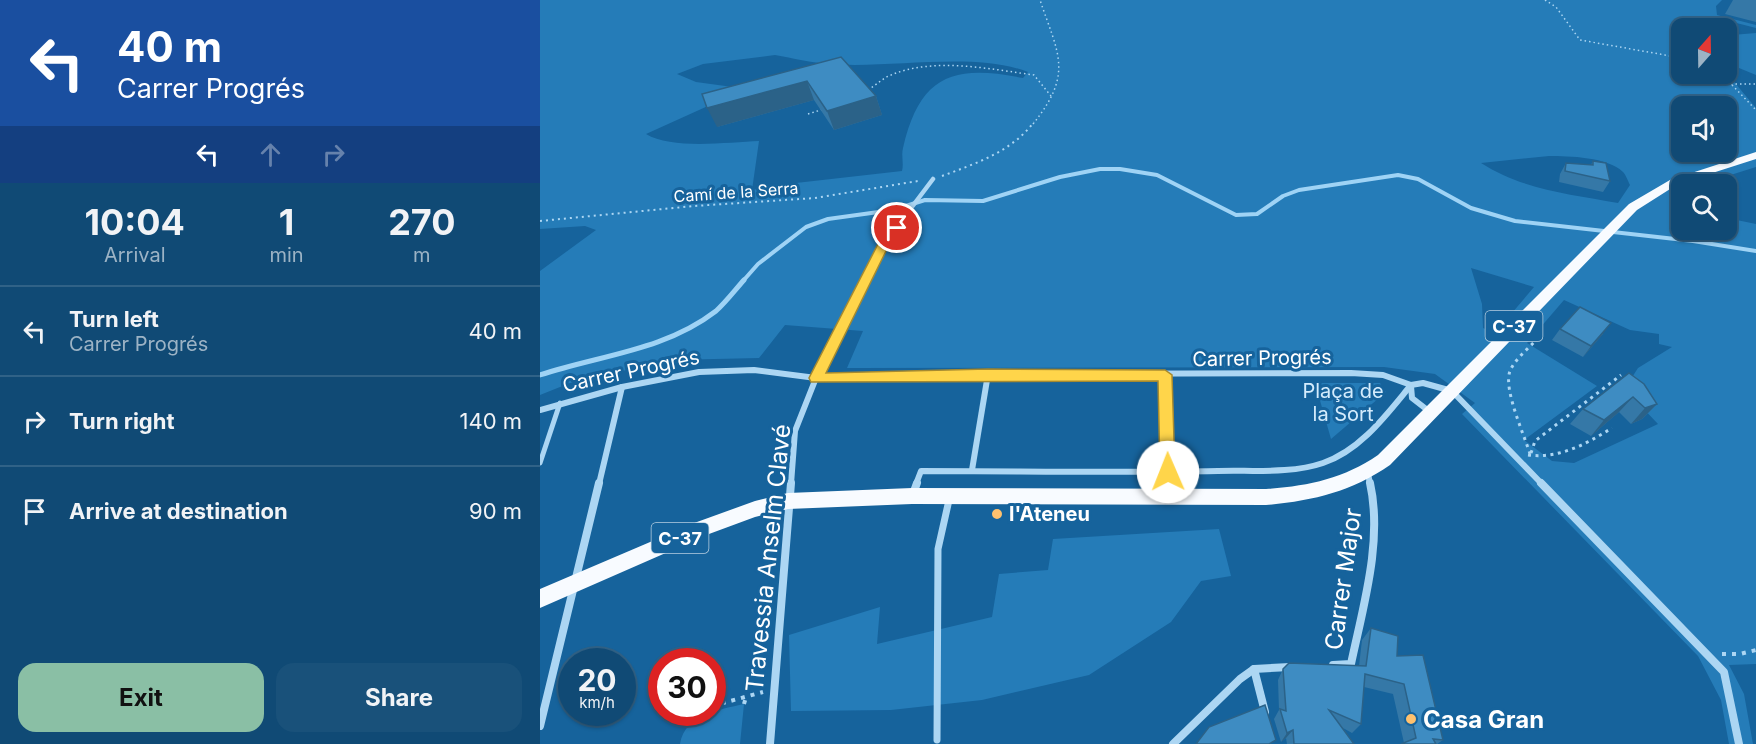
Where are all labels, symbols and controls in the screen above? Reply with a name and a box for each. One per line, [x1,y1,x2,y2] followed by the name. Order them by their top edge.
[1671,18,1737,84] north arrow
[1671,18,1737,240] map controls
[117,21,222,72] text: 40 m
[18,24,96,102] icon: left
[117,72,305,105] text: Carrer Progrés
[1671,96,1737,162] button: sound
[191,138,224,171] icon: left
[254,138,287,171] icon: ahead
[317,138,350,171] icon: right
[1671,174,1737,240] button: search
[673,178,799,206] street label: Camí de la Serra
[85,200,185,244] text: 10:04
[279,200,294,244] text: 1
[388,200,455,244] text: 270
[871,202,922,253] pin
[880,211,913,244] icon: arrive
[104,243,166,267] text: Arrival
[269,243,304,267] text: min
[413,243,431,267] text: m
[69,306,159,332] text: Turn left
[1486,311,1542,341] road number: C-37
[18,315,51,348] icon: left
[468,318,522,344] text: 40 m
[69,332,208,356] text: Carrer Progrés
[560,345,702,397] street label: Carrer Progrés
[1192,345,1332,371] street label: Carrer Progrés
[1302,379,1384,426] park label: Plaça de la Sort
[18,405,51,438] icon: right
[69,408,175,434] text: Turn right
[460,408,522,434] text: 140 m
[740,423,796,693] street label: Travessia Anselm Clavé
[1136,440,1200,504] position arrow
[18,495,51,528] icon: arrive
[69,498,288,524] text: Arrive at destination
[469,498,522,524] text: 90 m
[1009,502,1090,526] place label: l'Ateneu
[1319,506,1367,652] street label: Carrer Major
[990,507,1004,521] marker: l'Ateneu
[652,523,708,553] road number: C-37
[648,648,726,726] speed limit sign: 30
[577,662,617,698] text: 20
[18,663,264,732] button: Exit
[276,663,522,732] button: Share
[579,693,615,712] text: km/h
[1423,705,1544,734] place label: Casa Gran
[1404,712,1418,726] marker: Casa Gran

